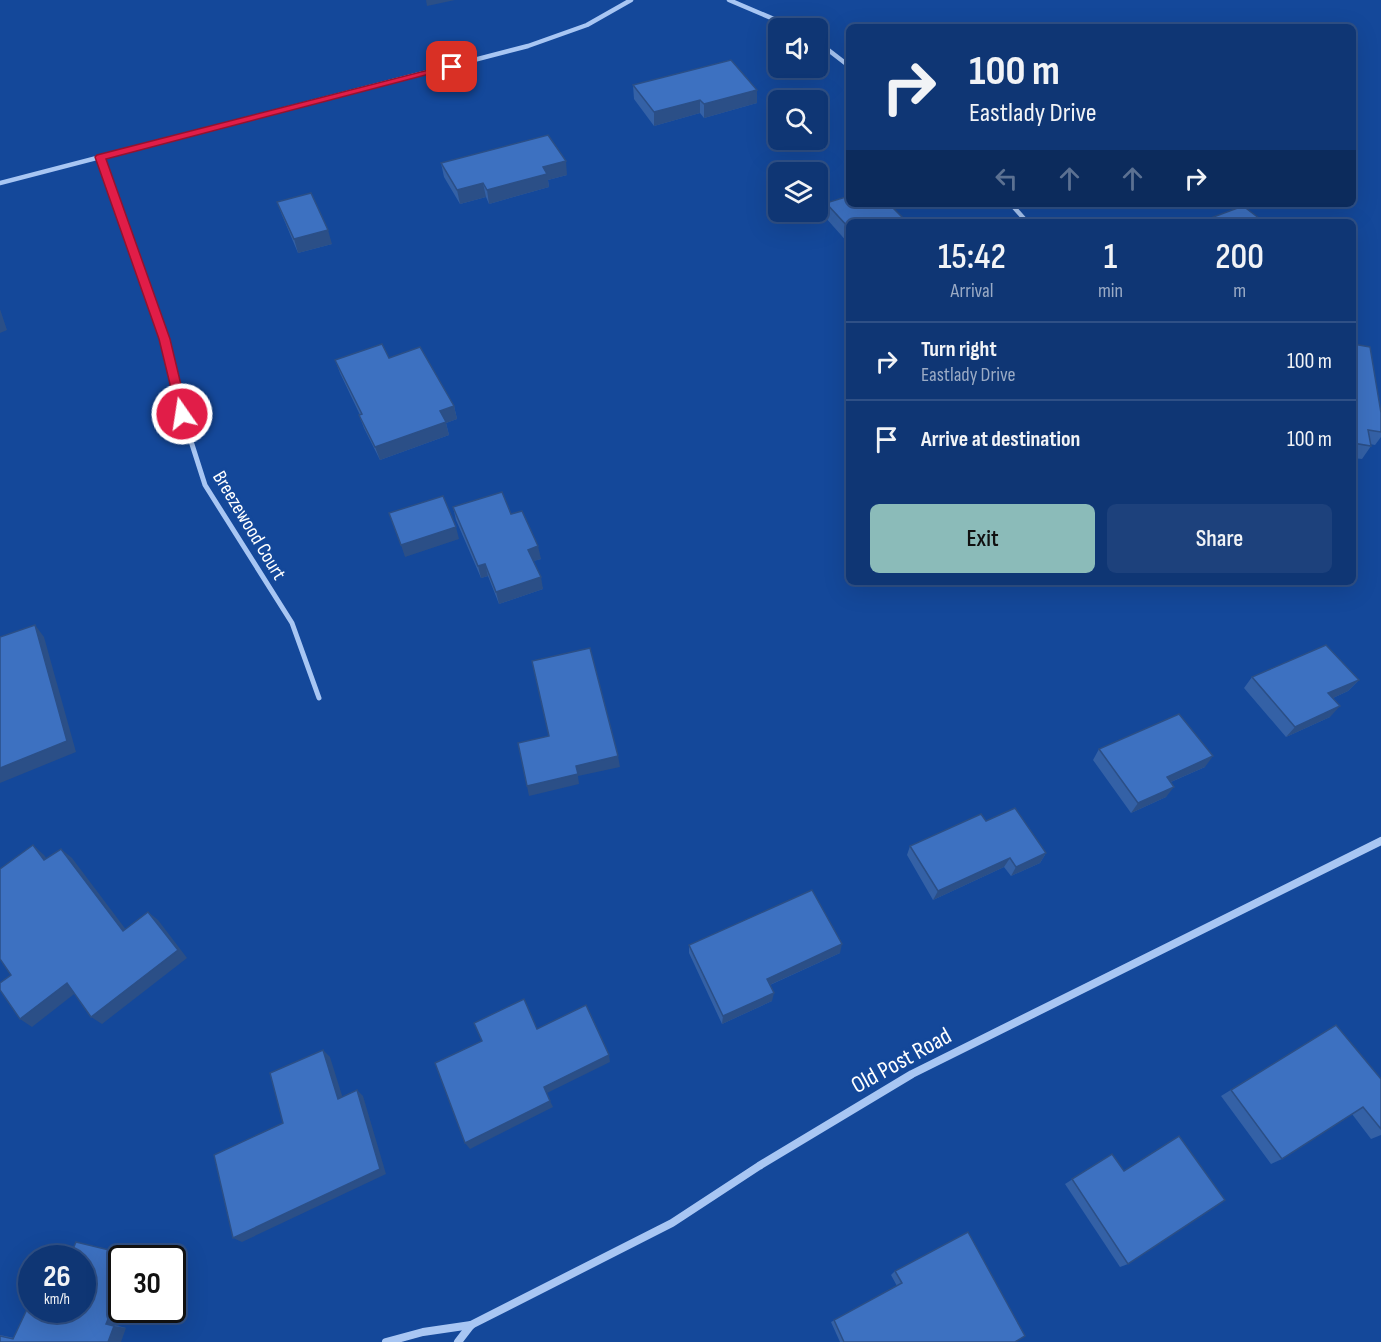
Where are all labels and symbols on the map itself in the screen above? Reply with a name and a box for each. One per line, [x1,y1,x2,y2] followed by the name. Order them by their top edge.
[426,41,477,92] pin
[150,382,214,446] position arrow
[207,467,291,584] street label: Breezewood Court
[846,1021,956,1100] street label: Old Post Road
[108,1245,186,1323] speed limit sign: 30

